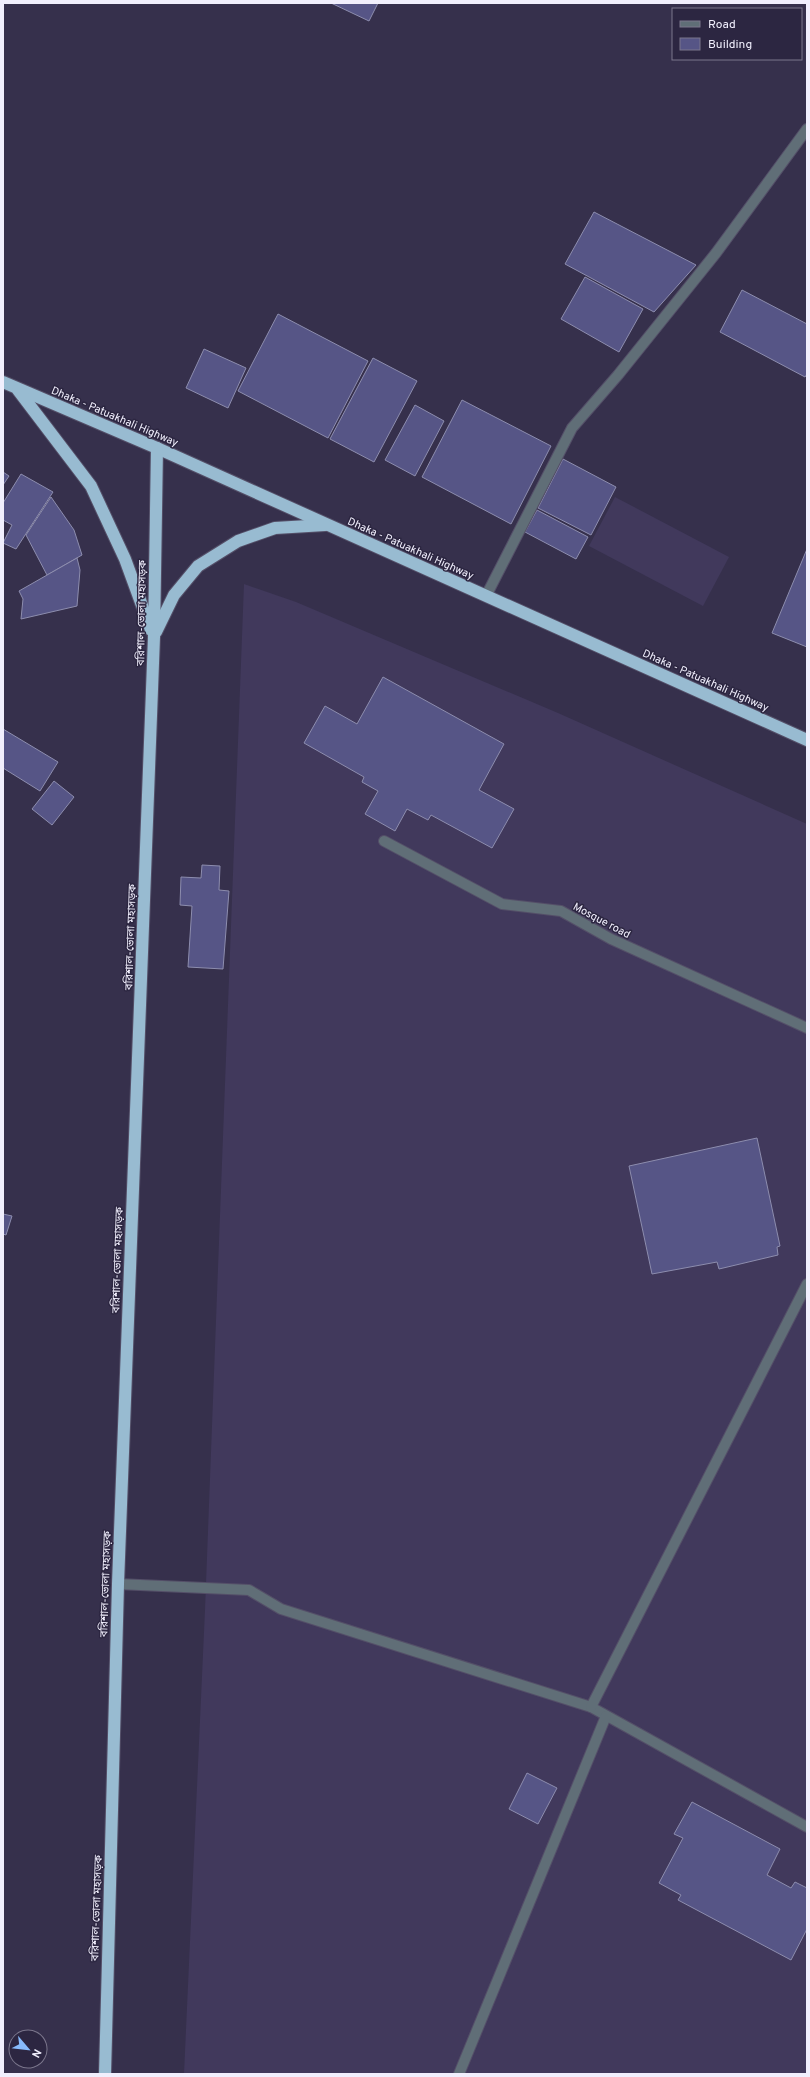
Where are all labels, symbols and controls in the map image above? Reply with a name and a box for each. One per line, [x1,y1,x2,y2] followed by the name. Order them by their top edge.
[672,8,802,60] legend
[708,17,736,33] text: Road
[708,37,752,53] text: Building
[49,384,181,450] street label: Dhaka - Patuakhali Highway
[345,515,476,583] street label: Dhaka - Patuakhali Highway
[134,560,150,667] street label: বরিশাল-ভোলা মহাসড়ক
[640,647,771,715] street label: Dhaka - Patuakhali Highway
[122,884,140,991] street label: বরিশাল-ভোলা মহাসড়ক
[570,900,633,942] street label: Mosque road
[109,1207,127,1314] street label: বরিশাল-ভোলা মহাসড়ক
[97,1531,115,1638] street label: বরিশাল-ভোলা মহাসড়ক
[88,1855,106,1962] street label: বরিশাল-ভোলা মহাসড়ক
[8,2029,48,2069] north arrow
[28,2046,44,2060] text: N

